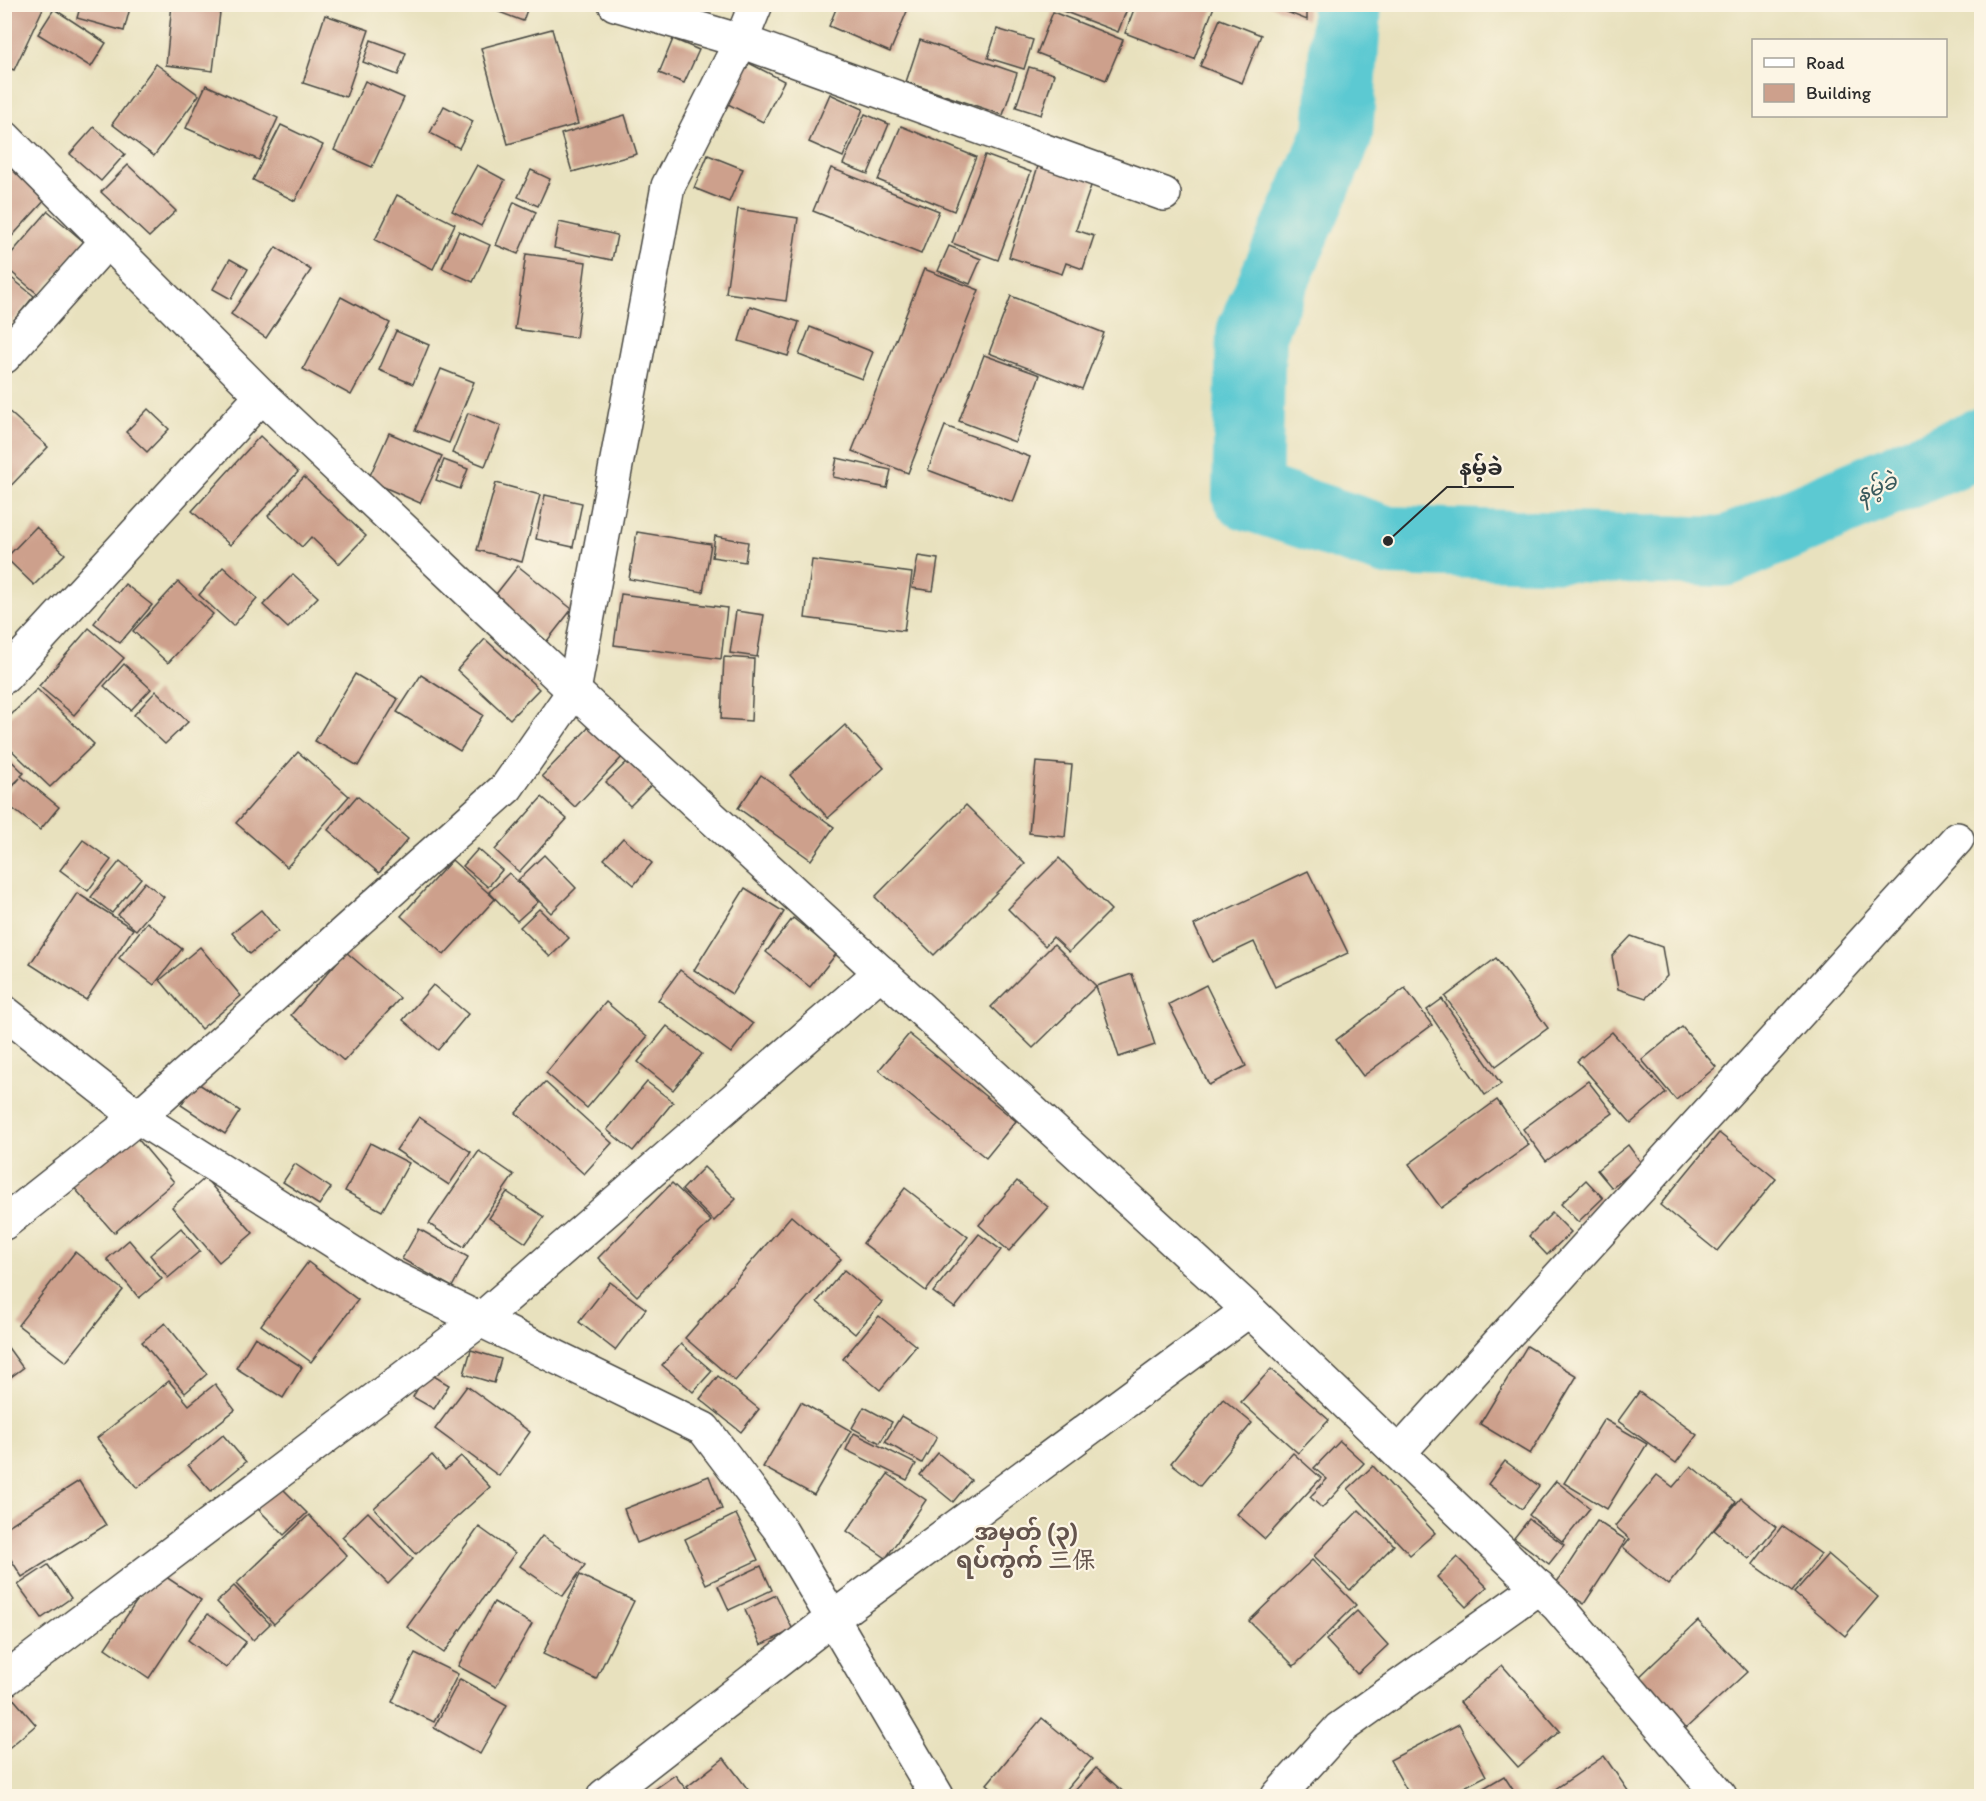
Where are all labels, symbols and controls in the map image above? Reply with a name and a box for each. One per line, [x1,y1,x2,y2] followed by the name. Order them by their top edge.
[1752,39,1947,117] legend
[1806,52,1845,74] text: Road
[1806,82,1872,104] text: Building
[1447,447,1514,487] callout: နမ့်ခဲ
[1459,452,1503,485] text: နမ့်ခဲ
[1851,464,1904,513] water label: နမ့်ခဲ
[956,1516,1096,1579] district label: အမှတ် (၃) ရပ်ကွက် 三保

